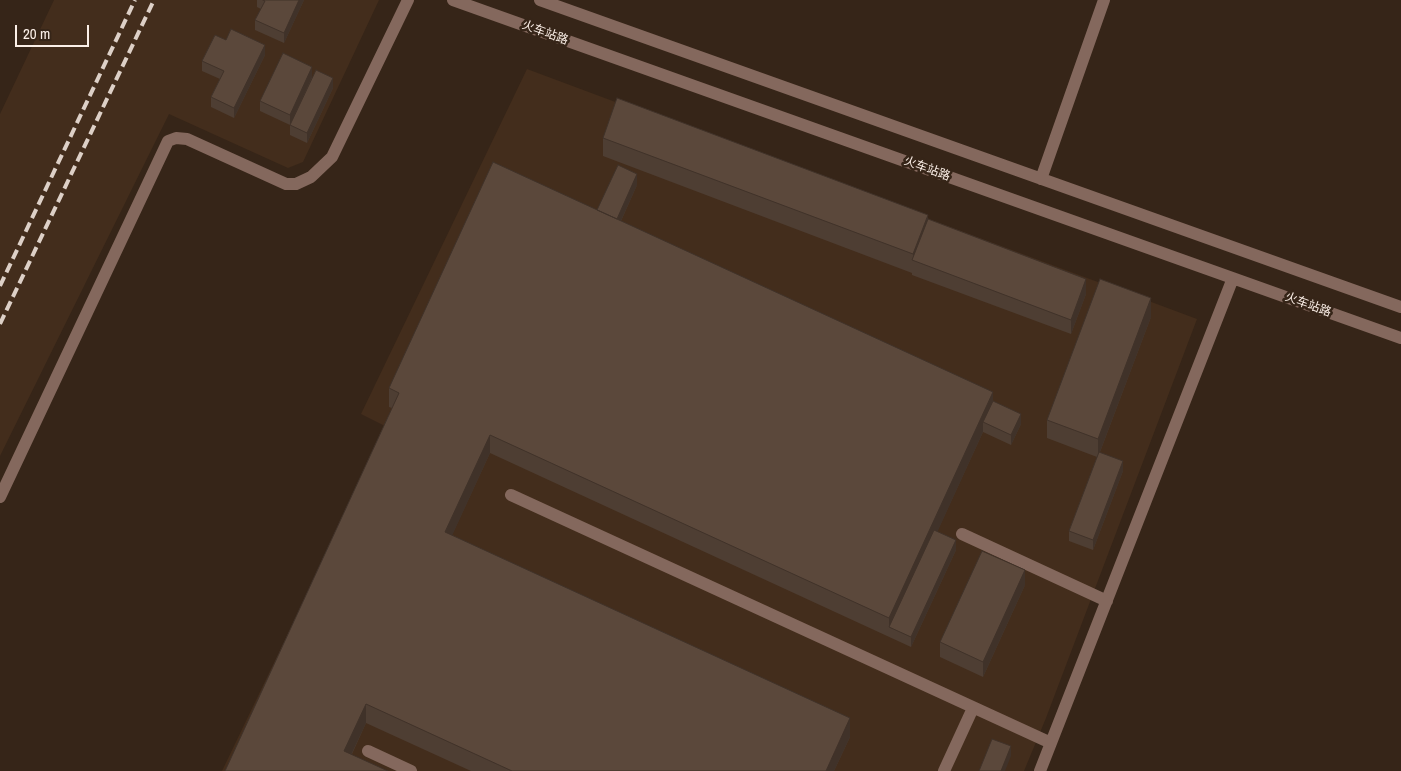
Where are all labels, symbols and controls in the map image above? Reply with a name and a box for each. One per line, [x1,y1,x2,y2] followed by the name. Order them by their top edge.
[18,15,91,47] scale bar
[520,18,570,48] street label: 火车站路
[23,23,50,44] text: 20 m
[902,154,952,184] street label: 火车站路
[1283,290,1333,320] street label: 火车站路

